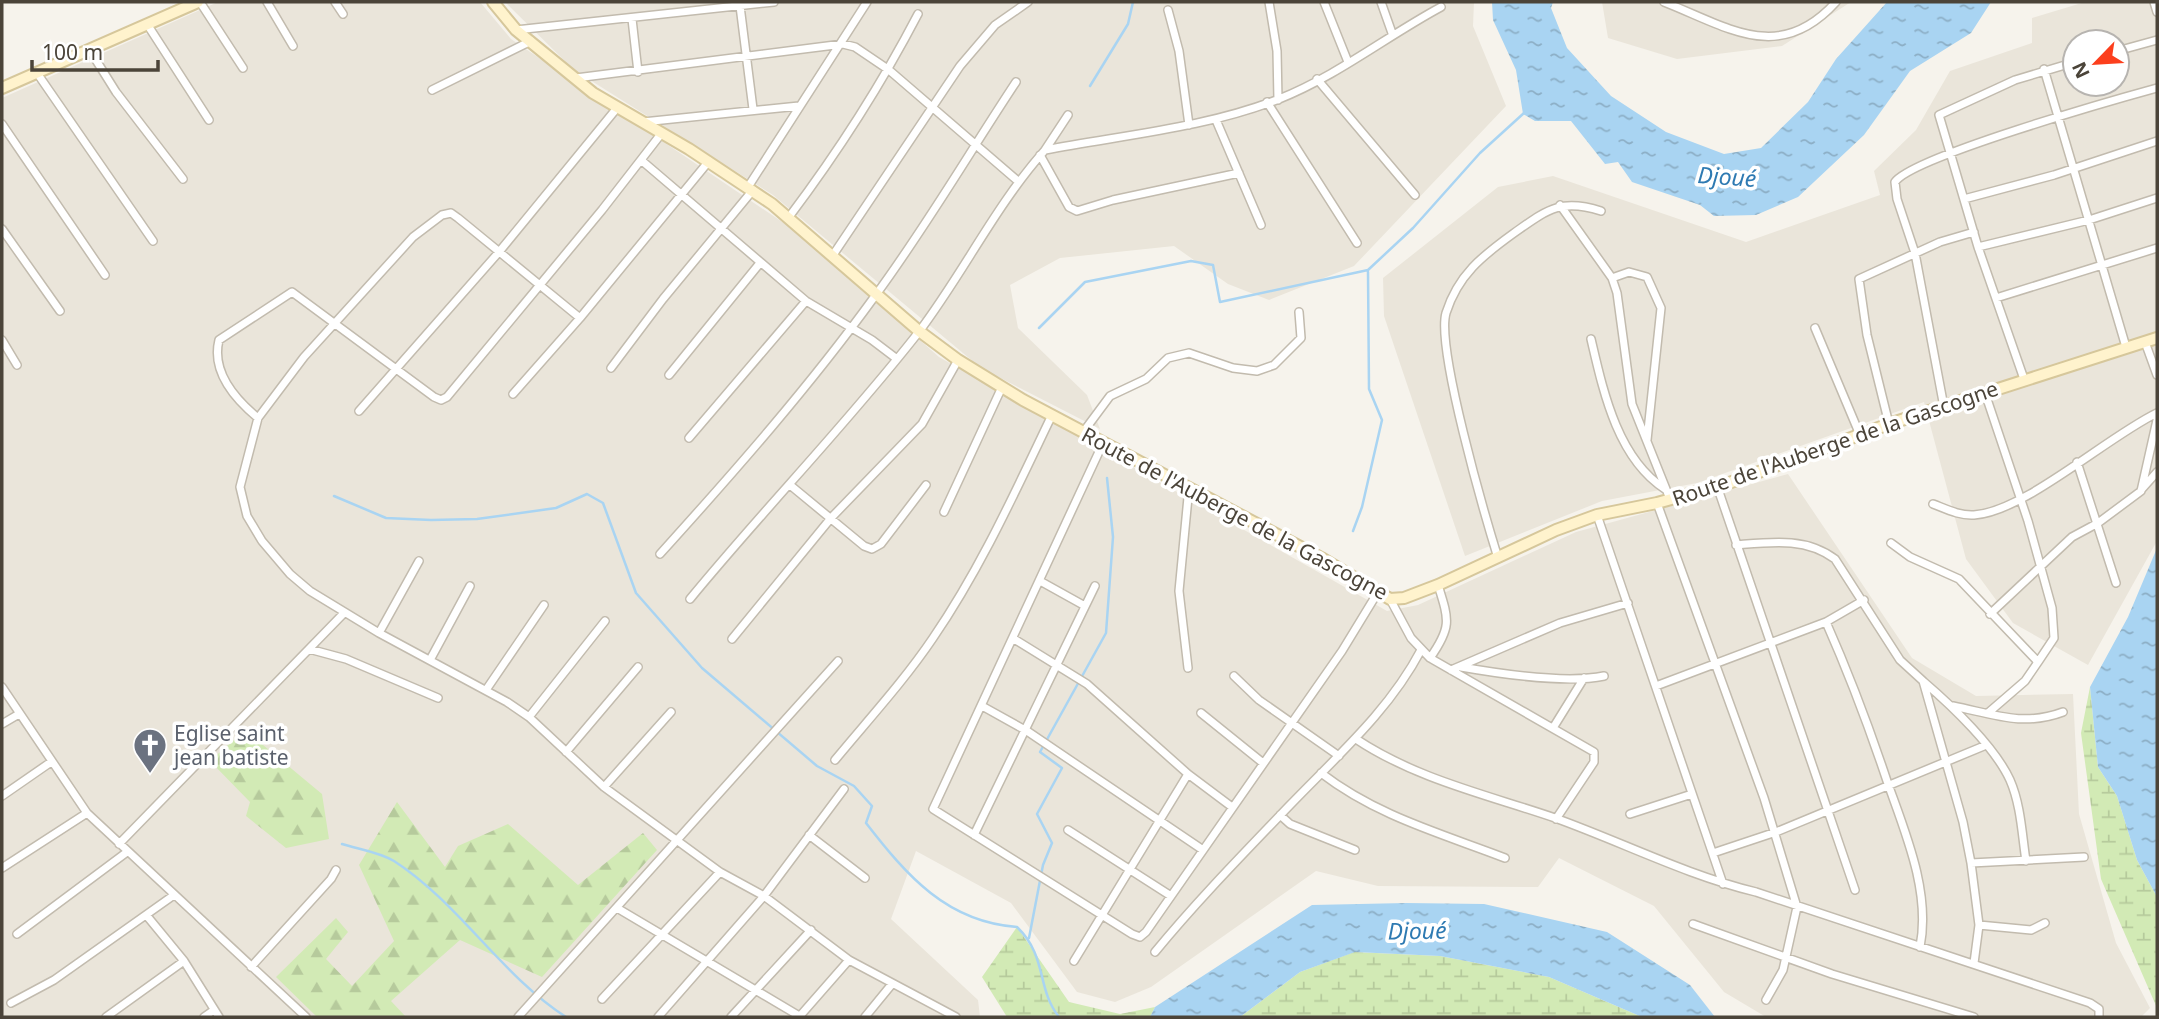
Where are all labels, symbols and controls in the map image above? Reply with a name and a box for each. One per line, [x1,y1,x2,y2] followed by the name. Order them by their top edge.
[32,28,158,72] scale bar
[2061,28,2131,98] north arrow
[42,38,103,66] text: 100 m
[2066,58,2096,83] text: N
[1696,158,1758,194] water label: Djoué
[1668,374,2002,512] street label: Route de l'Auberge de la Gascogne
[1077,420,1393,606] street label: Route de l'Auberge de la Gascogne
[172,719,289,771] place label: Eglise saint jean batiste
[131,726,169,775] church icon: Eglise saint jean batiste
[1387,913,1447,947] water label: Djoué

